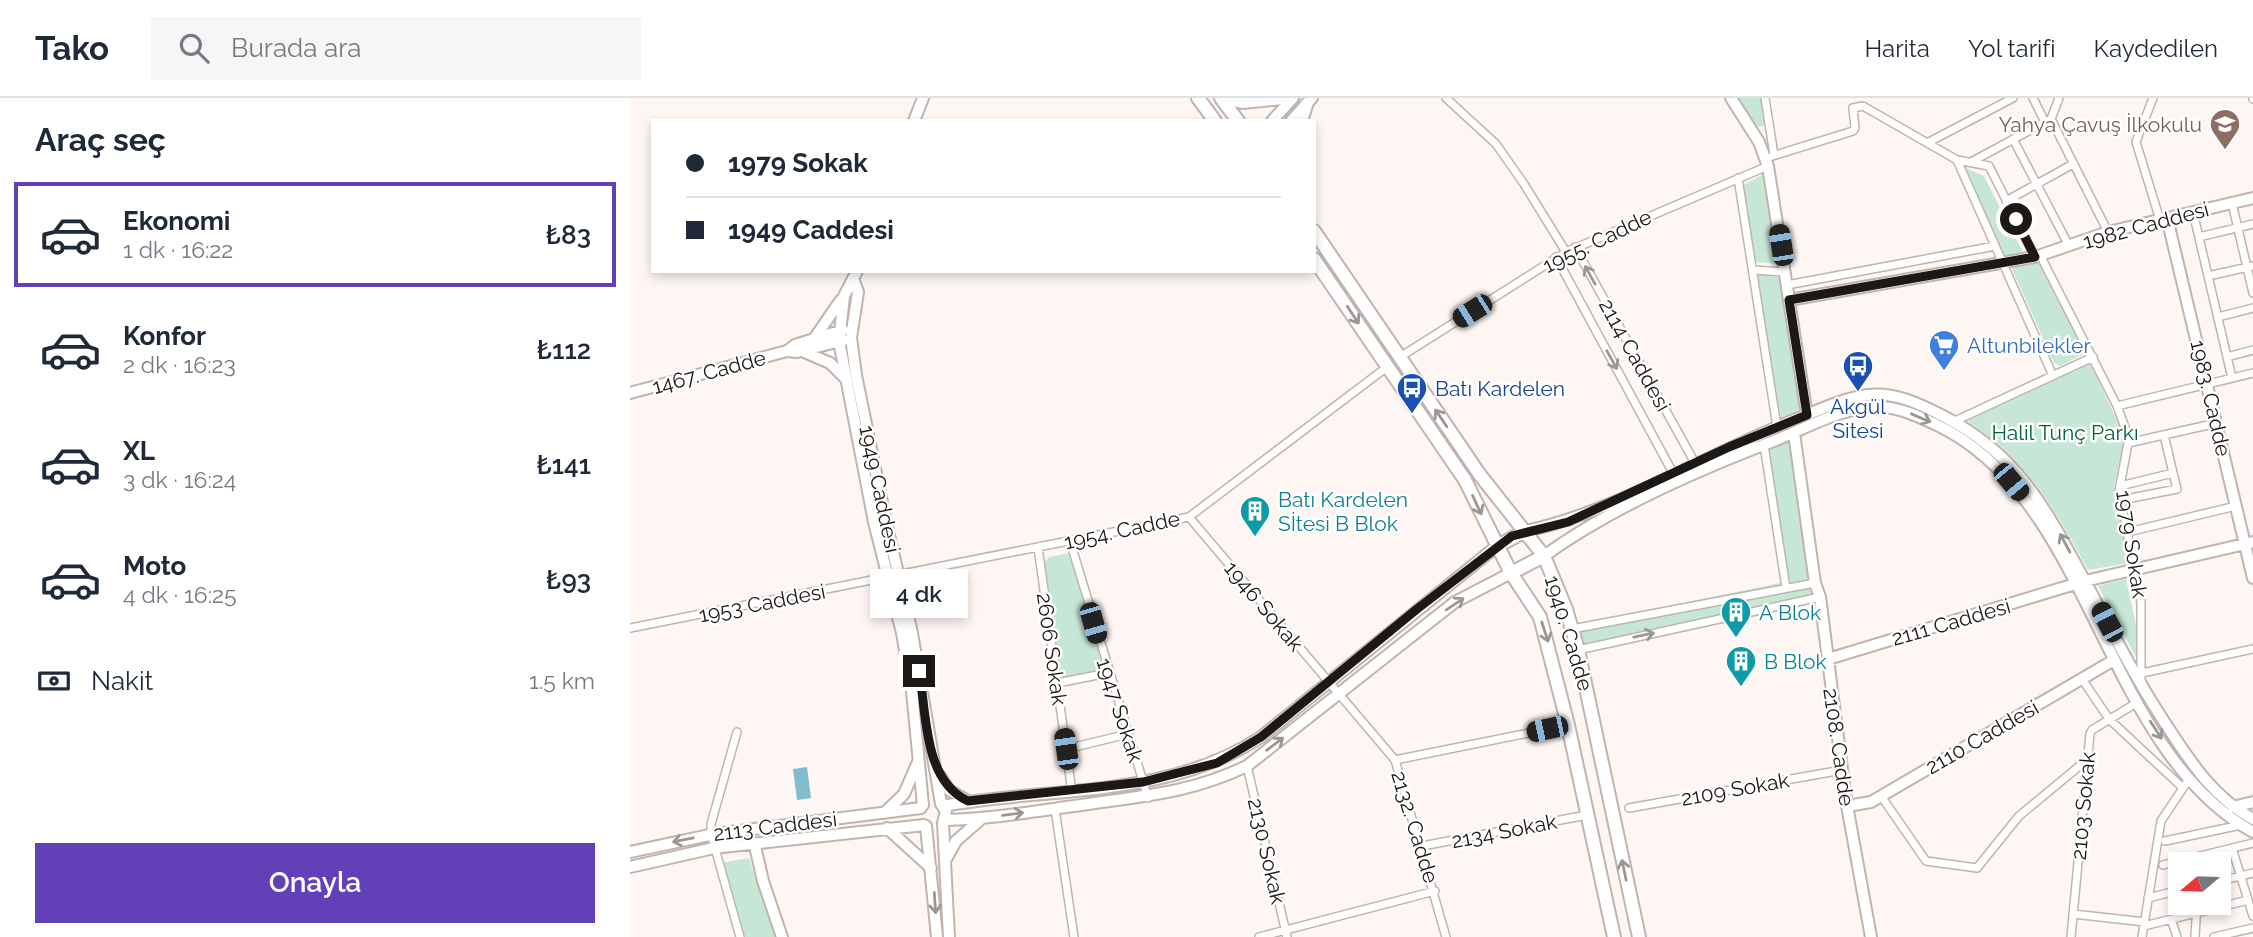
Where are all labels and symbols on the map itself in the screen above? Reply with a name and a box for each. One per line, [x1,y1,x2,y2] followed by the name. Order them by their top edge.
[2208,107,2242,151] school or university icon: Yahya Çavuş İlkokulu
[1998,112,2202,137] place label: Yahya Çavuş İlkokulu
[2080,196,2212,254] street label: 1982 Caddesi
[2000,203,2032,235] route start
[1539,204,1655,278] street label: 1955. Cadde
[1768,223,1795,267] car
[1583,265,1597,285] one-way arrow
[1449,291,1496,331] car
[1594,294,1676,416] street label: 2114 Caddesi
[1346,304,1360,324] one-way arrow
[1927,328,1961,372] supermarket icon: Altunbilekler
[1967,333,2091,358] place label: Altunbilekler
[2185,337,2237,459] street label: 1983. Cadde
[649,345,769,399] street label: 1467. Cadde
[1841,349,1875,393] bus stop icon: Akgül Sitesi
[1606,350,1620,370] one-way arrow
[1395,371,1429,415] bus stop icon: Batı Kardelen
[1435,376,1565,401] place label: Batı Kardelen
[1830,394,1886,443] place label: Akgül Sitesi
[1434,409,1449,428] one-way arrow
[1910,413,1932,426] one-way arrow
[1991,420,2139,445] park label: Halil Tunç Parkı
[854,423,906,555] street label: 1949 Caddesi
[1990,459,2033,505] car
[1278,487,1408,536] place label: Batı Kardelen Sİtesi B Blok
[2111,488,2153,600] street label: 1979 Sokak
[1238,494,1272,538] building icon: Batı Kardelen Sİtesi B Blok
[1471,494,1485,515] one-way arrow
[1062,506,1182,554] street label: 1954. Cadde
[2058,533,2071,554] one-way arrow
[1219,556,1309,656] street label: 1946 Sokak
[870,570,968,618] callout: 4 dk
[1540,572,1598,694] street label: 1940. Cadde
[697,578,827,628] street label: 1953 Caddesi
[1032,591,1072,707] street label: 2606 Sokak
[1889,593,2013,651] street label: 2111 Caddesi
[1719,595,1753,639] building icon: A Blok
[1445,597,1464,611] one-way arrow
[2088,599,2127,645] car
[1078,600,1109,646] car
[1759,600,1821,625] place label: A Blok
[1539,621,1552,643] one-way arrow
[1632,628,1655,642] one-way arrow
[1724,644,1758,688] building icon: B Blok
[1764,649,1827,674] place label: B Blok
[903,655,935,687] route end
[1091,655,1149,765] street label: 1947 Sokak
[1818,686,1860,808] street label: 2108. Cadde
[1921,695,2043,779] street label: 2110 Caddesi
[1525,714,1570,744] car
[2149,720,2163,740] one-way arrow
[1053,727,1080,771] car
[1266,736,1284,751] one-way arrow
[2066,751,2100,861] street label: 2103 Sokak
[1679,767,1791,811] street label: 2109 Sokak
[1386,768,1444,886] street label: 2132. Cadde
[1243,795,1291,907] street label: 2130 Sokak
[712,806,838,846] street label: 2113 Caddesi
[1001,807,1024,820] one-way arrow
[1449,809,1559,853] street label: 2134 Sokak
[672,833,695,847] one-way arrow
[2168,852,2231,915] north arrow
[1617,859,1631,882] one-way arrow
[929,891,942,914] one-way arrow

